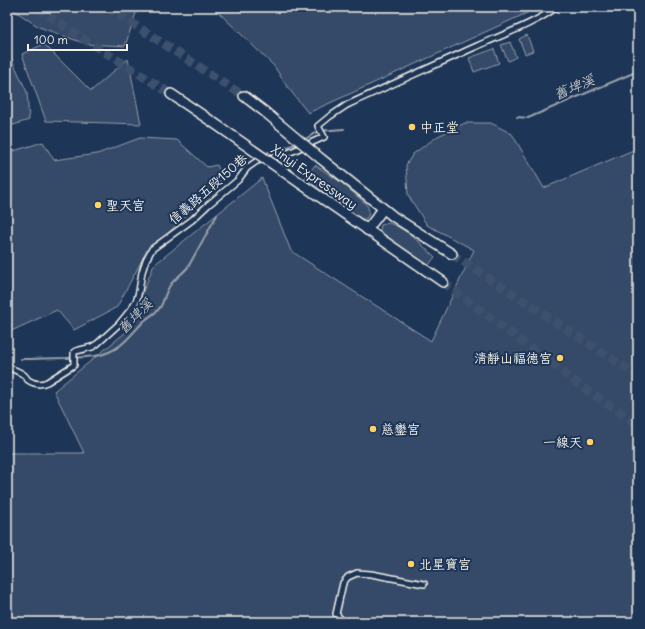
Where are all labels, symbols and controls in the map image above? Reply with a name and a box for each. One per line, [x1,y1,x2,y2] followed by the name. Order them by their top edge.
[28,26,127,52] scale bar
[34,32,68,47] text: 100 m
[551,70,598,103] water label: 舊埤溪
[420,119,459,136] place label: 中正堂
[407,122,417,132] marker: 中正堂
[267,141,361,213] street label: Xinyi Expressway
[165,150,251,228] street label: 信義路五段150巷
[106,197,145,214] place label: 聖天宮
[93,200,103,210] marker: 聖天宮
[114,294,157,337] water label: 舊埤溪
[474,350,552,367] place label: 清靜山福德宮
[555,353,565,363] marker: 清靜山福德宮
[381,421,420,438] place label: 慈鑾宮
[368,424,378,434] marker: 慈鑾宮
[543,434,582,451] place label: 一線天
[585,437,595,447] marker: 一線天
[419,556,471,573] place label: 北星寶宮
[406,559,416,569] marker: 北星寶宮

